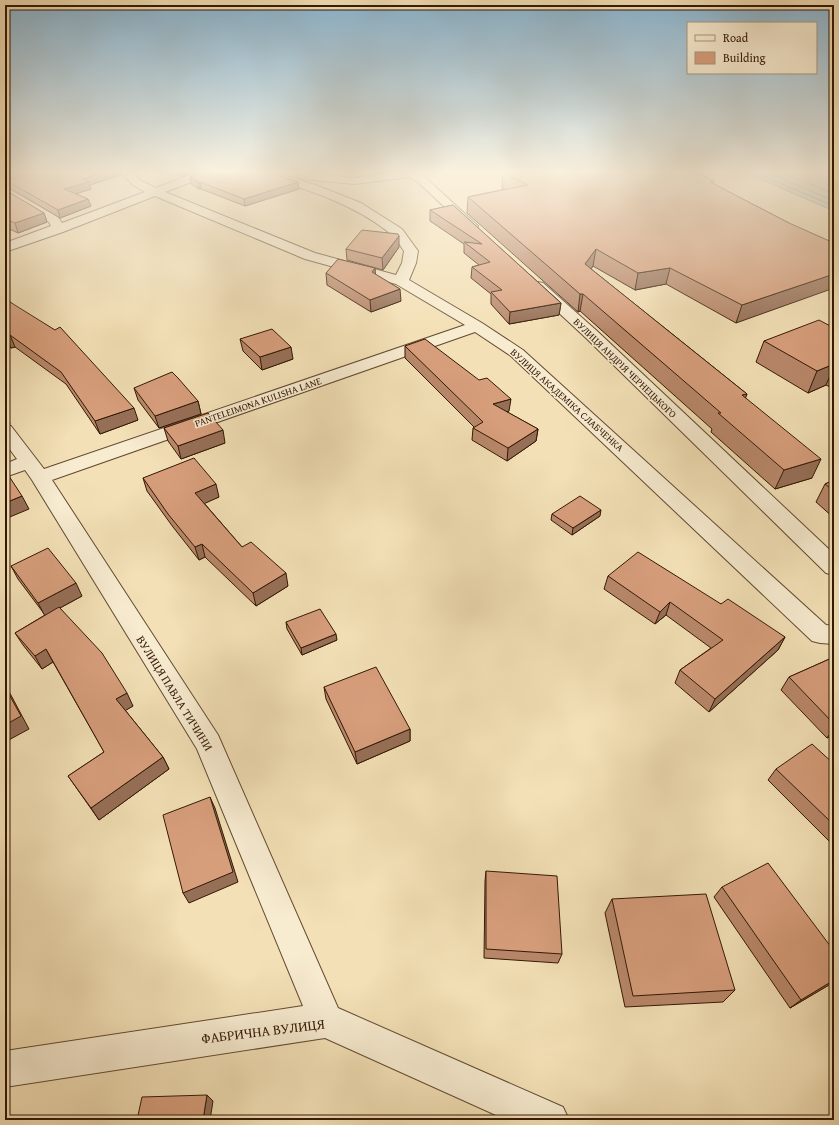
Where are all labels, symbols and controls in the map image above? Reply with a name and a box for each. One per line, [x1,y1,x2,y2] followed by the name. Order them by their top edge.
[687,22,817,74] legend
[723,29,749,46] text: Road
[723,49,766,66] text: Building
[570,315,680,421] street label: ВУЛИЦЯ АНДРІЯ ЧЕРНЕЦЬКОГО
[507,345,627,455] street label: ВУЛИЦЯ АКАДЕМІКА СЛАБЧЕНКА
[193,373,323,431] street label: PANTELEIMONA KULISHA LANE
[133,632,217,754] street label: ВУЛИЦЯ ПАВЛА ТИЧИНИ
[200,1014,326,1048] street label: ФАБРИЧНА ВУЛИЦЯ

